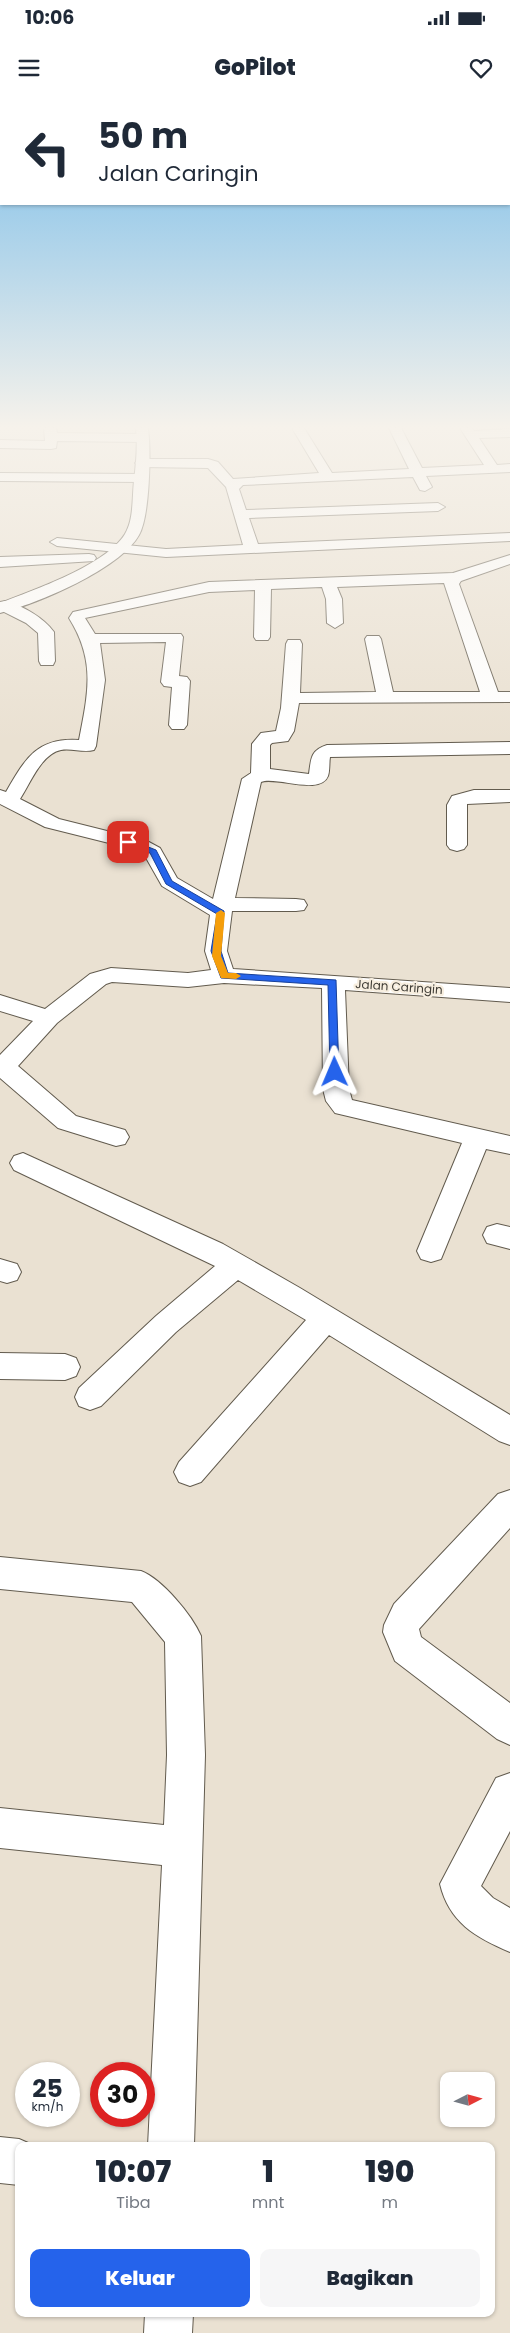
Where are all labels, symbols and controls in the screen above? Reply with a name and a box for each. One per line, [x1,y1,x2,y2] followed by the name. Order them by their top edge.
[25,4,74,31] text: 10:06
[214,52,296,83] text: GoPilot
[15,54,43,82] icon: menu
[467,54,495,82] icon: heart
[98,111,188,160] text: 50 m
[15,120,80,185] icon: left
[98,158,259,189] text: Jalan Caringin
[107,821,149,863] pin
[114,828,142,856] icon: arrive
[355,975,443,998] street label: Jalan Caringin
[308,1045,360,1097] position arrow
[90,2062,155,2127] speed limit sign: 30
[32,2071,63,2106] text: 25
[440,2072,495,2128] north arrow
[440,2072,495,2127] map controls
[32,2098,63,2115] text: km/h
[96,2150,171,2193] text: 10:07
[262,2150,274,2193] text: 1
[365,2150,414,2193] text: 190
[116,2191,151,2214] text: Tiba
[252,2191,284,2214] text: mnt
[381,2191,398,2214] text: m
[30,2249,250,2307] button: Keluar
[260,2249,480,2307] button: Bagikan

